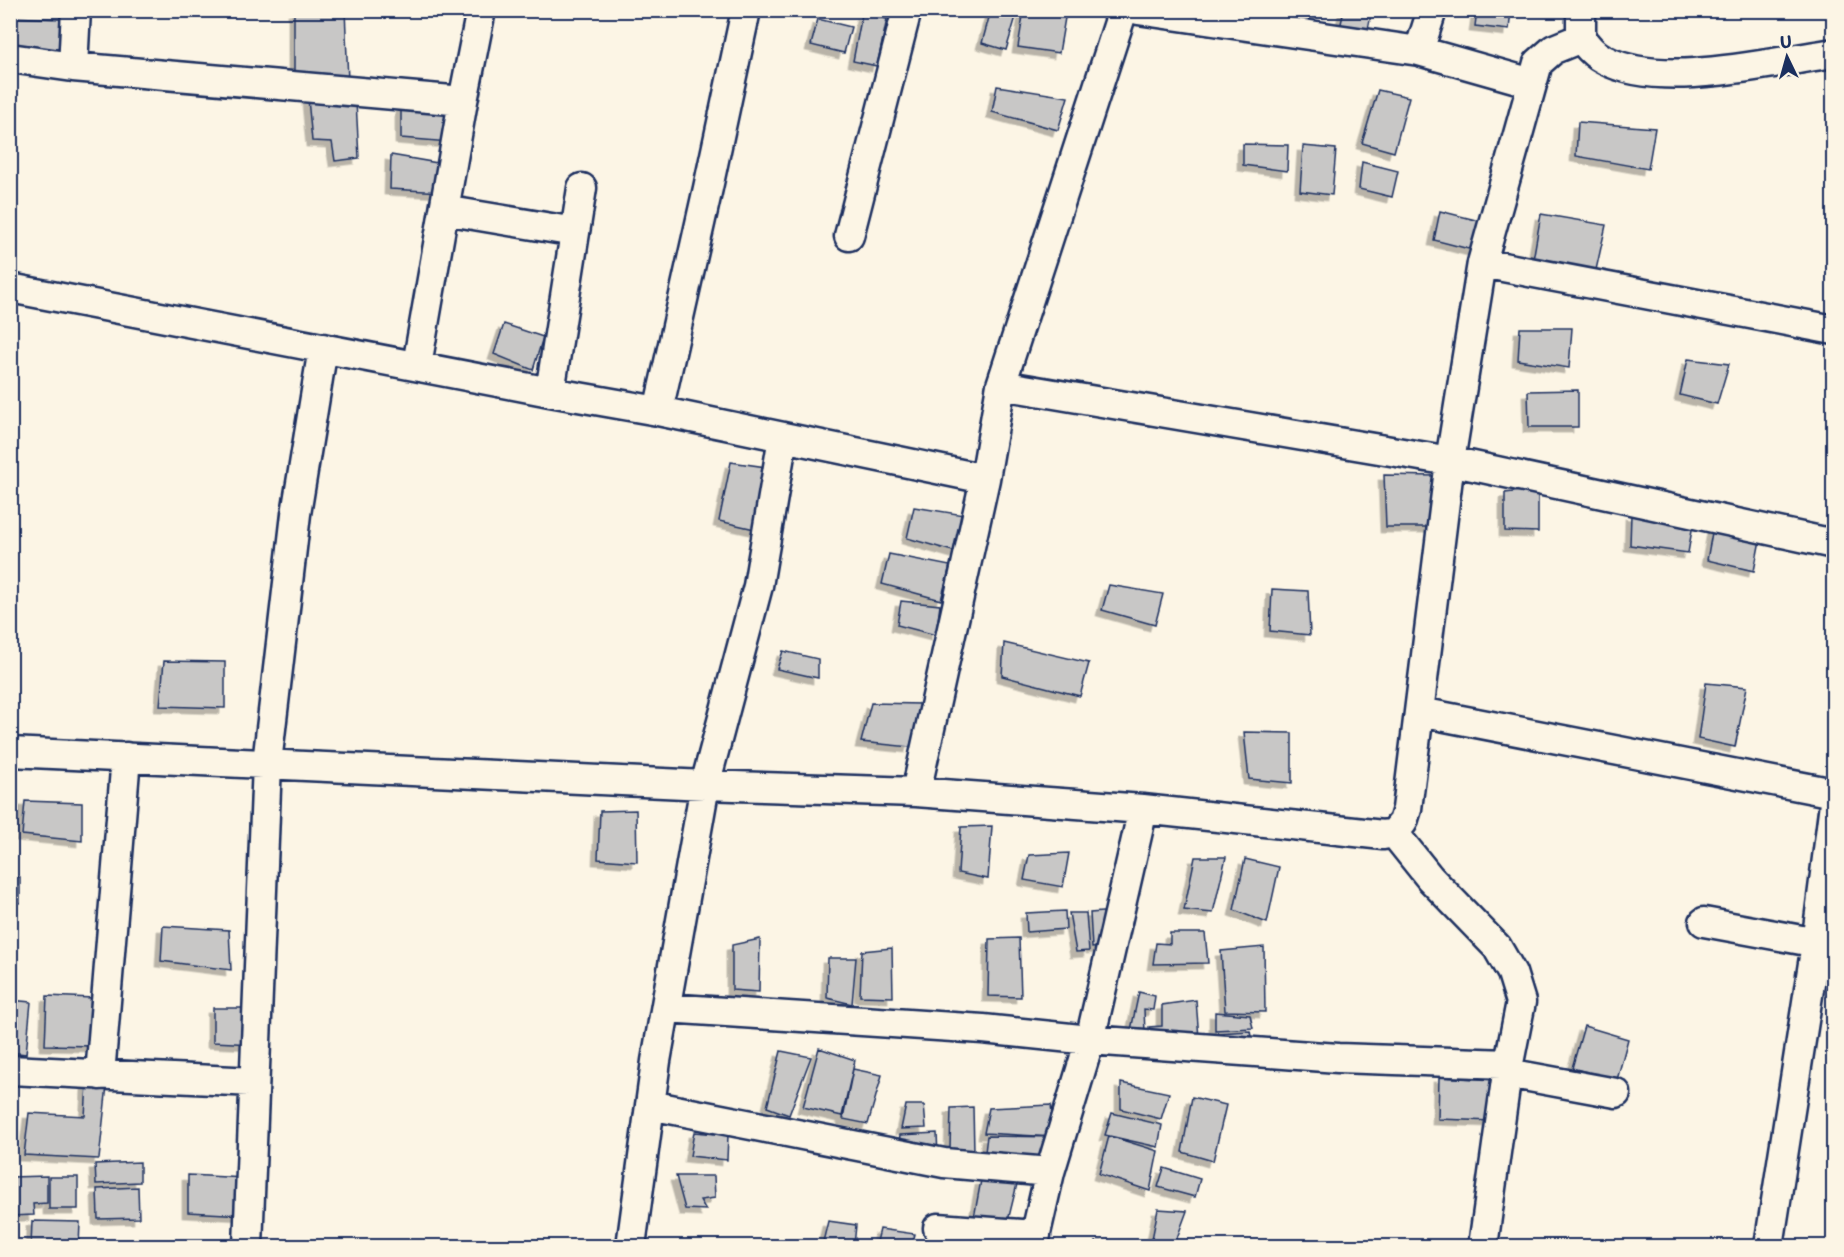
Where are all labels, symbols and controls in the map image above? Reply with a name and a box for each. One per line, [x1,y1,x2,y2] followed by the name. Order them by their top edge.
[1757,27,1817,87] north arrow
[1778,29,1793,54] text: U

